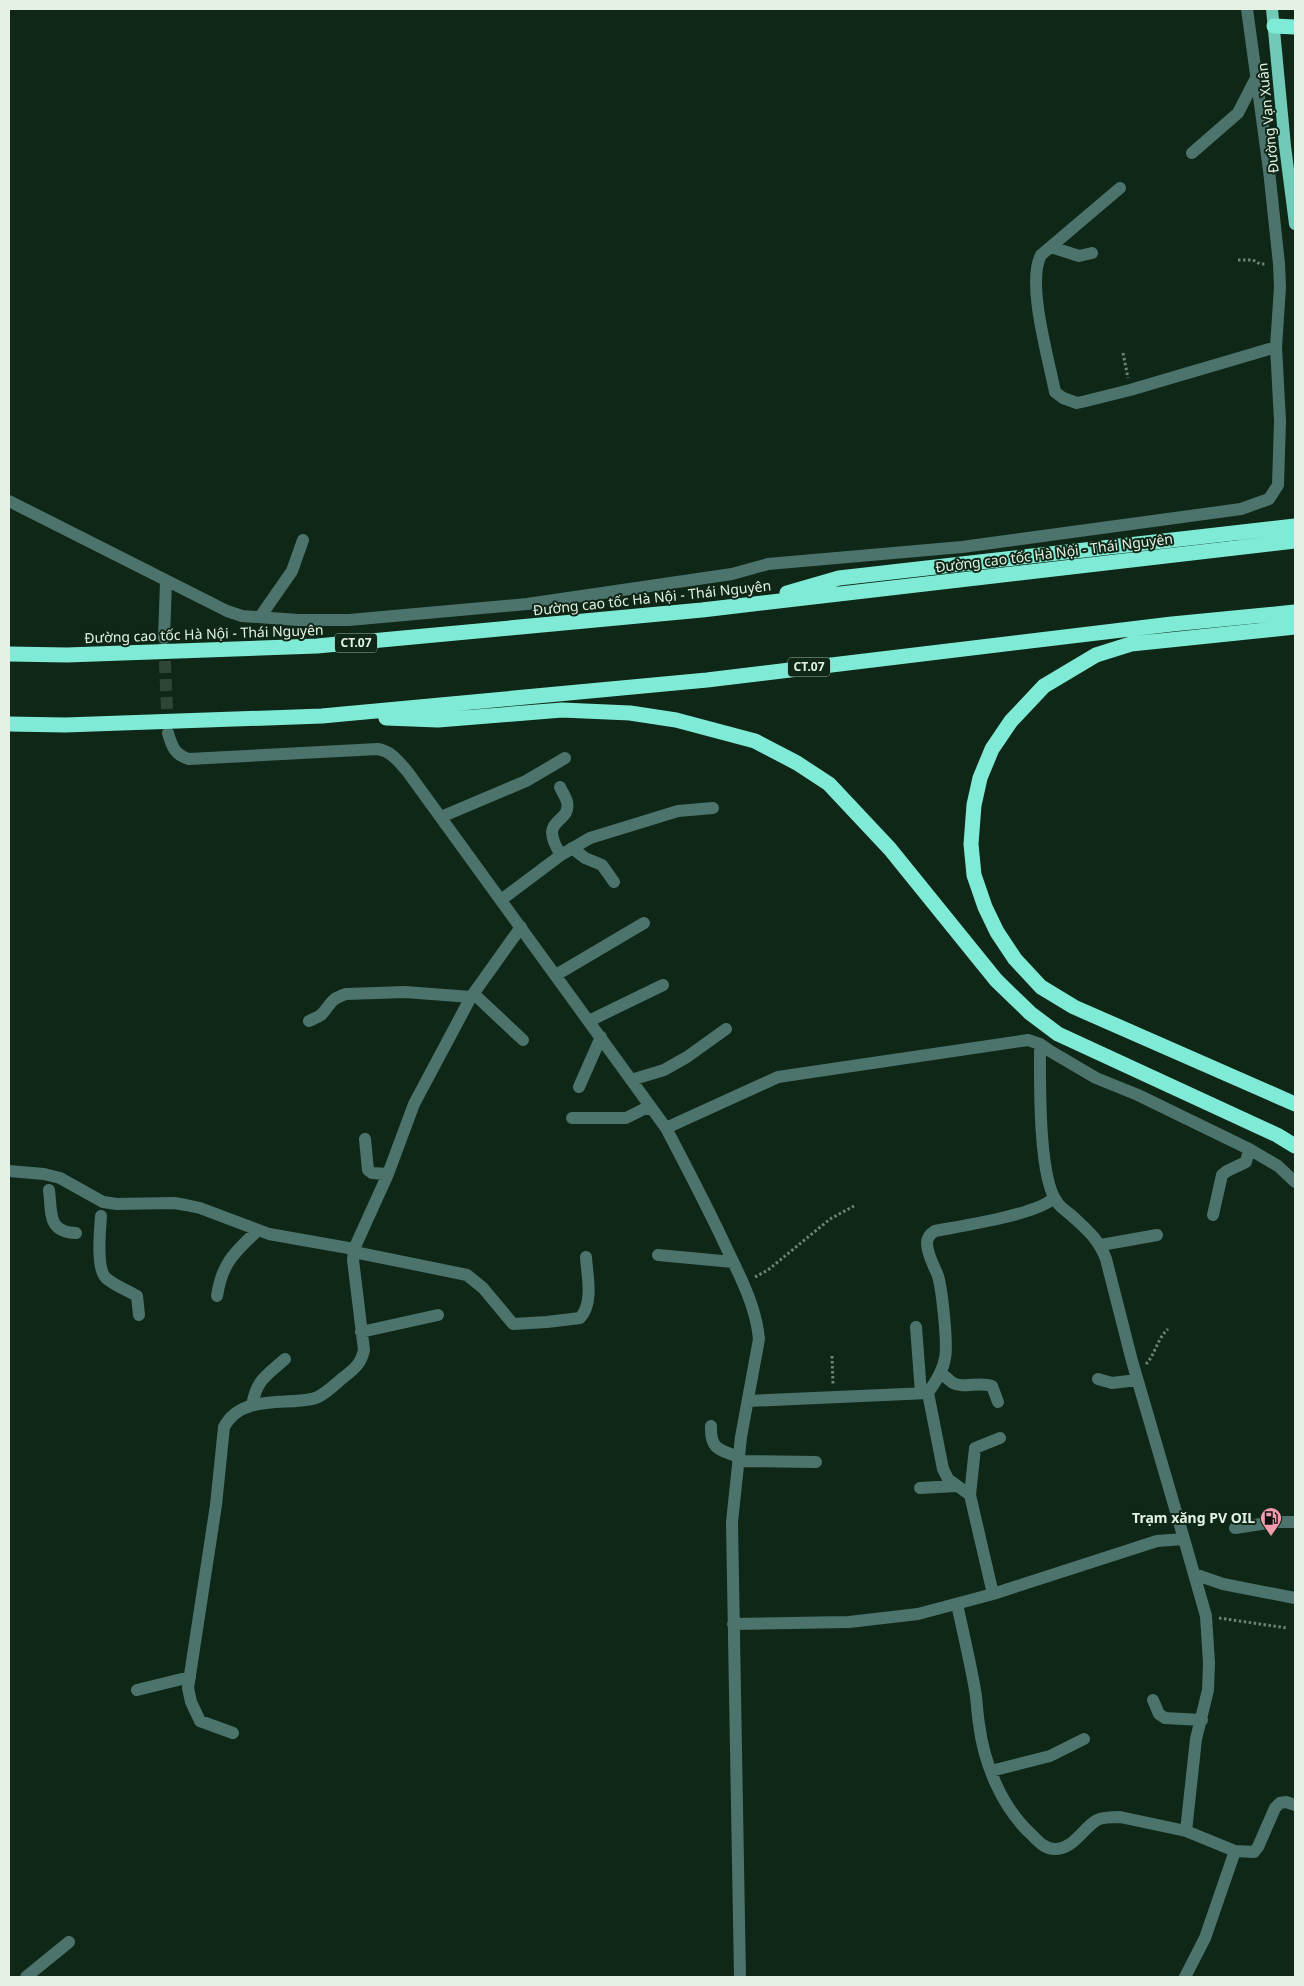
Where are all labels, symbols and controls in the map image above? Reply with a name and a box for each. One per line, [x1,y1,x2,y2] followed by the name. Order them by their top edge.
[1252,62,1283,174] street label: Đường Vạn Xuân
[934,528,1174,577] street label: Đường cao tốc Hà Nội - Thái Nguyên
[532,576,772,619] street label: Đường cao tốc Hà Nội - Thái Nguyên
[84,620,324,647] street label: Đường cao tốc Hà Nội - Thái Nguyên
[335,634,377,652] road number: CT.07
[788,658,830,676] road number: CT.07
[1259,1506,1283,1537] fuel station icon: Trạm xăng PV OIL
[1132,1508,1255,1527] place label: Trạm xăng PV OIL

